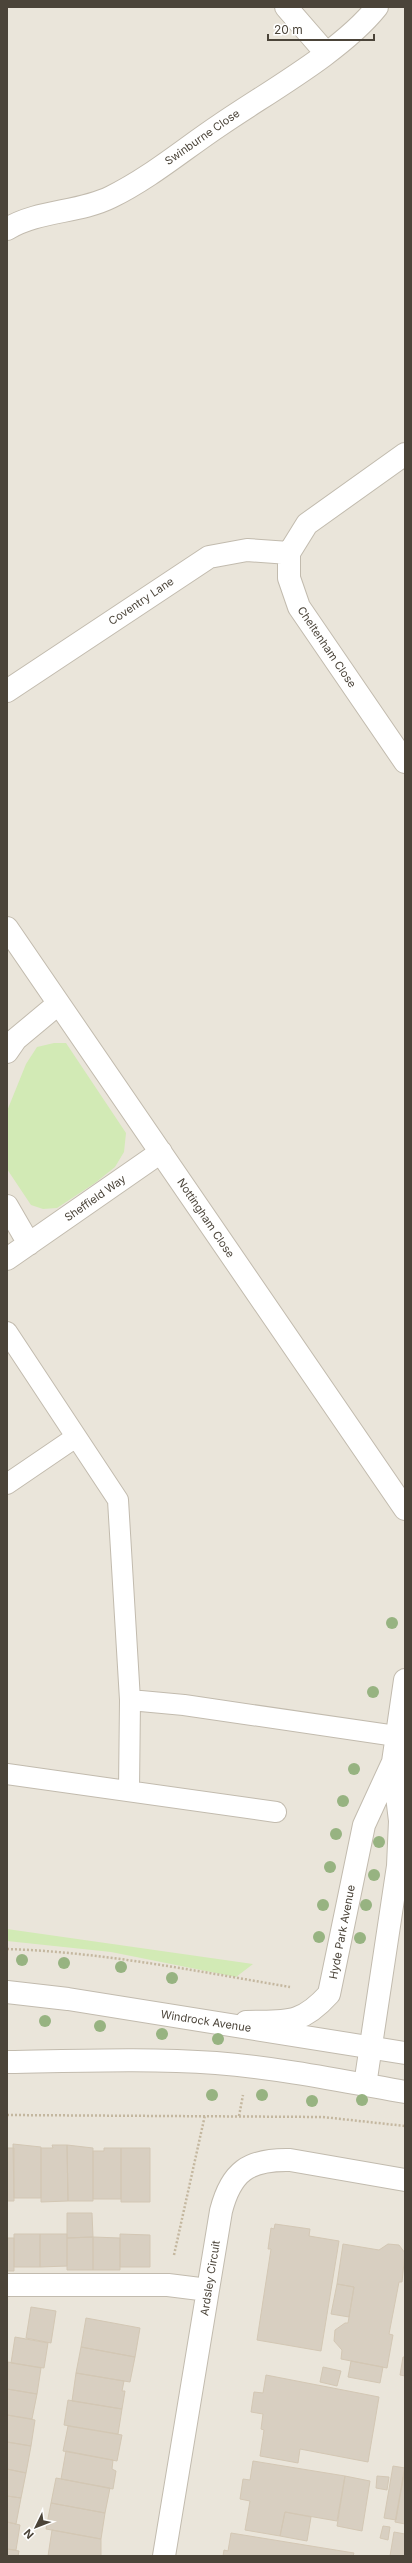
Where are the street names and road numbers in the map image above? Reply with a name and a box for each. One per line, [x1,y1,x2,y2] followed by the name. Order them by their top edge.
[162,106,242,168] street label: Swinburne Close
[106,574,176,628] street label: Coventry Lane
[295,604,359,690] street label: Cheltenham Close
[62,1172,128,1224] street label: Sheffield Way
[174,1176,238,1260] street label: Nottingham Close
[326,1884,358,1980] street label: Hyde Park Avenue
[160,2007,252,2035] street label: Windrock Avenue
[197,2239,223,2317] street label: Ardsley Circuit

